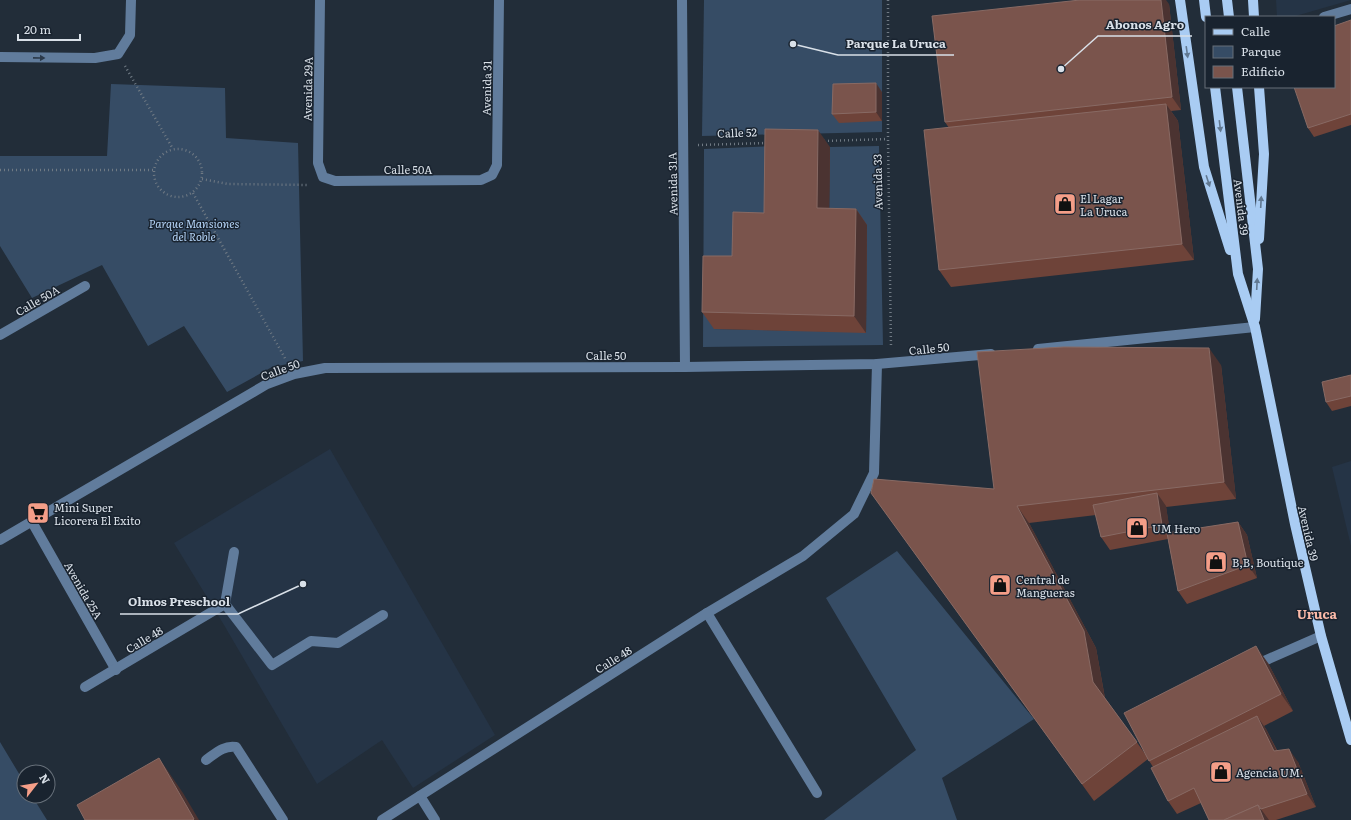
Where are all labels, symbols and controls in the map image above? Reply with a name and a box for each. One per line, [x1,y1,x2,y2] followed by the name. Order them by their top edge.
[1098,12,1192,36] callout: Abonos Agro
[1106,15,1185,33] text: Abonos Agro
[18,16,80,42] scale bar
[1205,16,1335,88] legend
[24,20,51,38] text: 20 m
[1241,22,1270,40] text: Calle
[838,31,954,55] callout: Parque La Uruca
[846,34,946,52] text: Parque La Uruca
[1241,42,1281,60] text: Parque
[1184,46,1190,59] one-way arrow
[33,55,46,61] one-way arrow
[298,57,316,121] street label: Avenida 29A
[478,60,494,116] street label: Avenida 31
[1241,62,1285,80] text: Edificio
[1217,120,1223,132] one-way arrow
[717,123,758,141] street label: Calle 52
[663,152,681,216] street label: Avenida 31A
[869,154,885,210] street label: Avenida 33
[384,161,432,177] street label: Calle 50A
[1205,175,1211,187] one-way arrow
[1231,178,1253,236] street label: Avenida 39
[1080,190,1127,219] place label: El Lagar La Uruca
[1052,191,1078,217] shop icon: El Lagar La Uruca
[1258,196,1265,208] one-way arrow
[149,215,239,244] park label: Parque Mansiones del Roble
[1254,277,1260,290] one-way arrow
[12,281,62,319] street label: Calle 50A
[908,338,950,358] street label: Calle 50
[586,347,626,363] street label: Calle 50
[258,355,302,383] street label: Calle 50
[54,499,141,528] place label: Mini Super Licorera El Exito
[25,500,51,526] supermarket icon: Mini Super Licorera El Exito
[1295,504,1323,563] street label: Avenida 39
[1124,515,1150,541] shop icon: UM Hero
[1152,520,1200,536] place label: UM Hero
[1203,549,1229,575] shop icon: B,B, Boutique
[1232,554,1304,570] place label: B,B, Boutique
[61,558,107,622] street label: Avenida 25A
[1016,571,1075,600] place label: Central de Mangueras
[987,572,1013,598] shop icon: Central de Mangueras
[120,590,238,614] callout: Olmos Preschool
[128,592,231,610] text: Olmos Preschool
[1297,604,1338,623] district label: Uruca
[122,622,166,656] street label: Calle 48
[591,641,635,677] street label: Calle 48
[1208,759,1234,785] shop icon: Agencia UM.
[16,764,56,804] north arrow
[1236,764,1304,780] place label: Agencia UM.
[36,770,55,786] text: N

